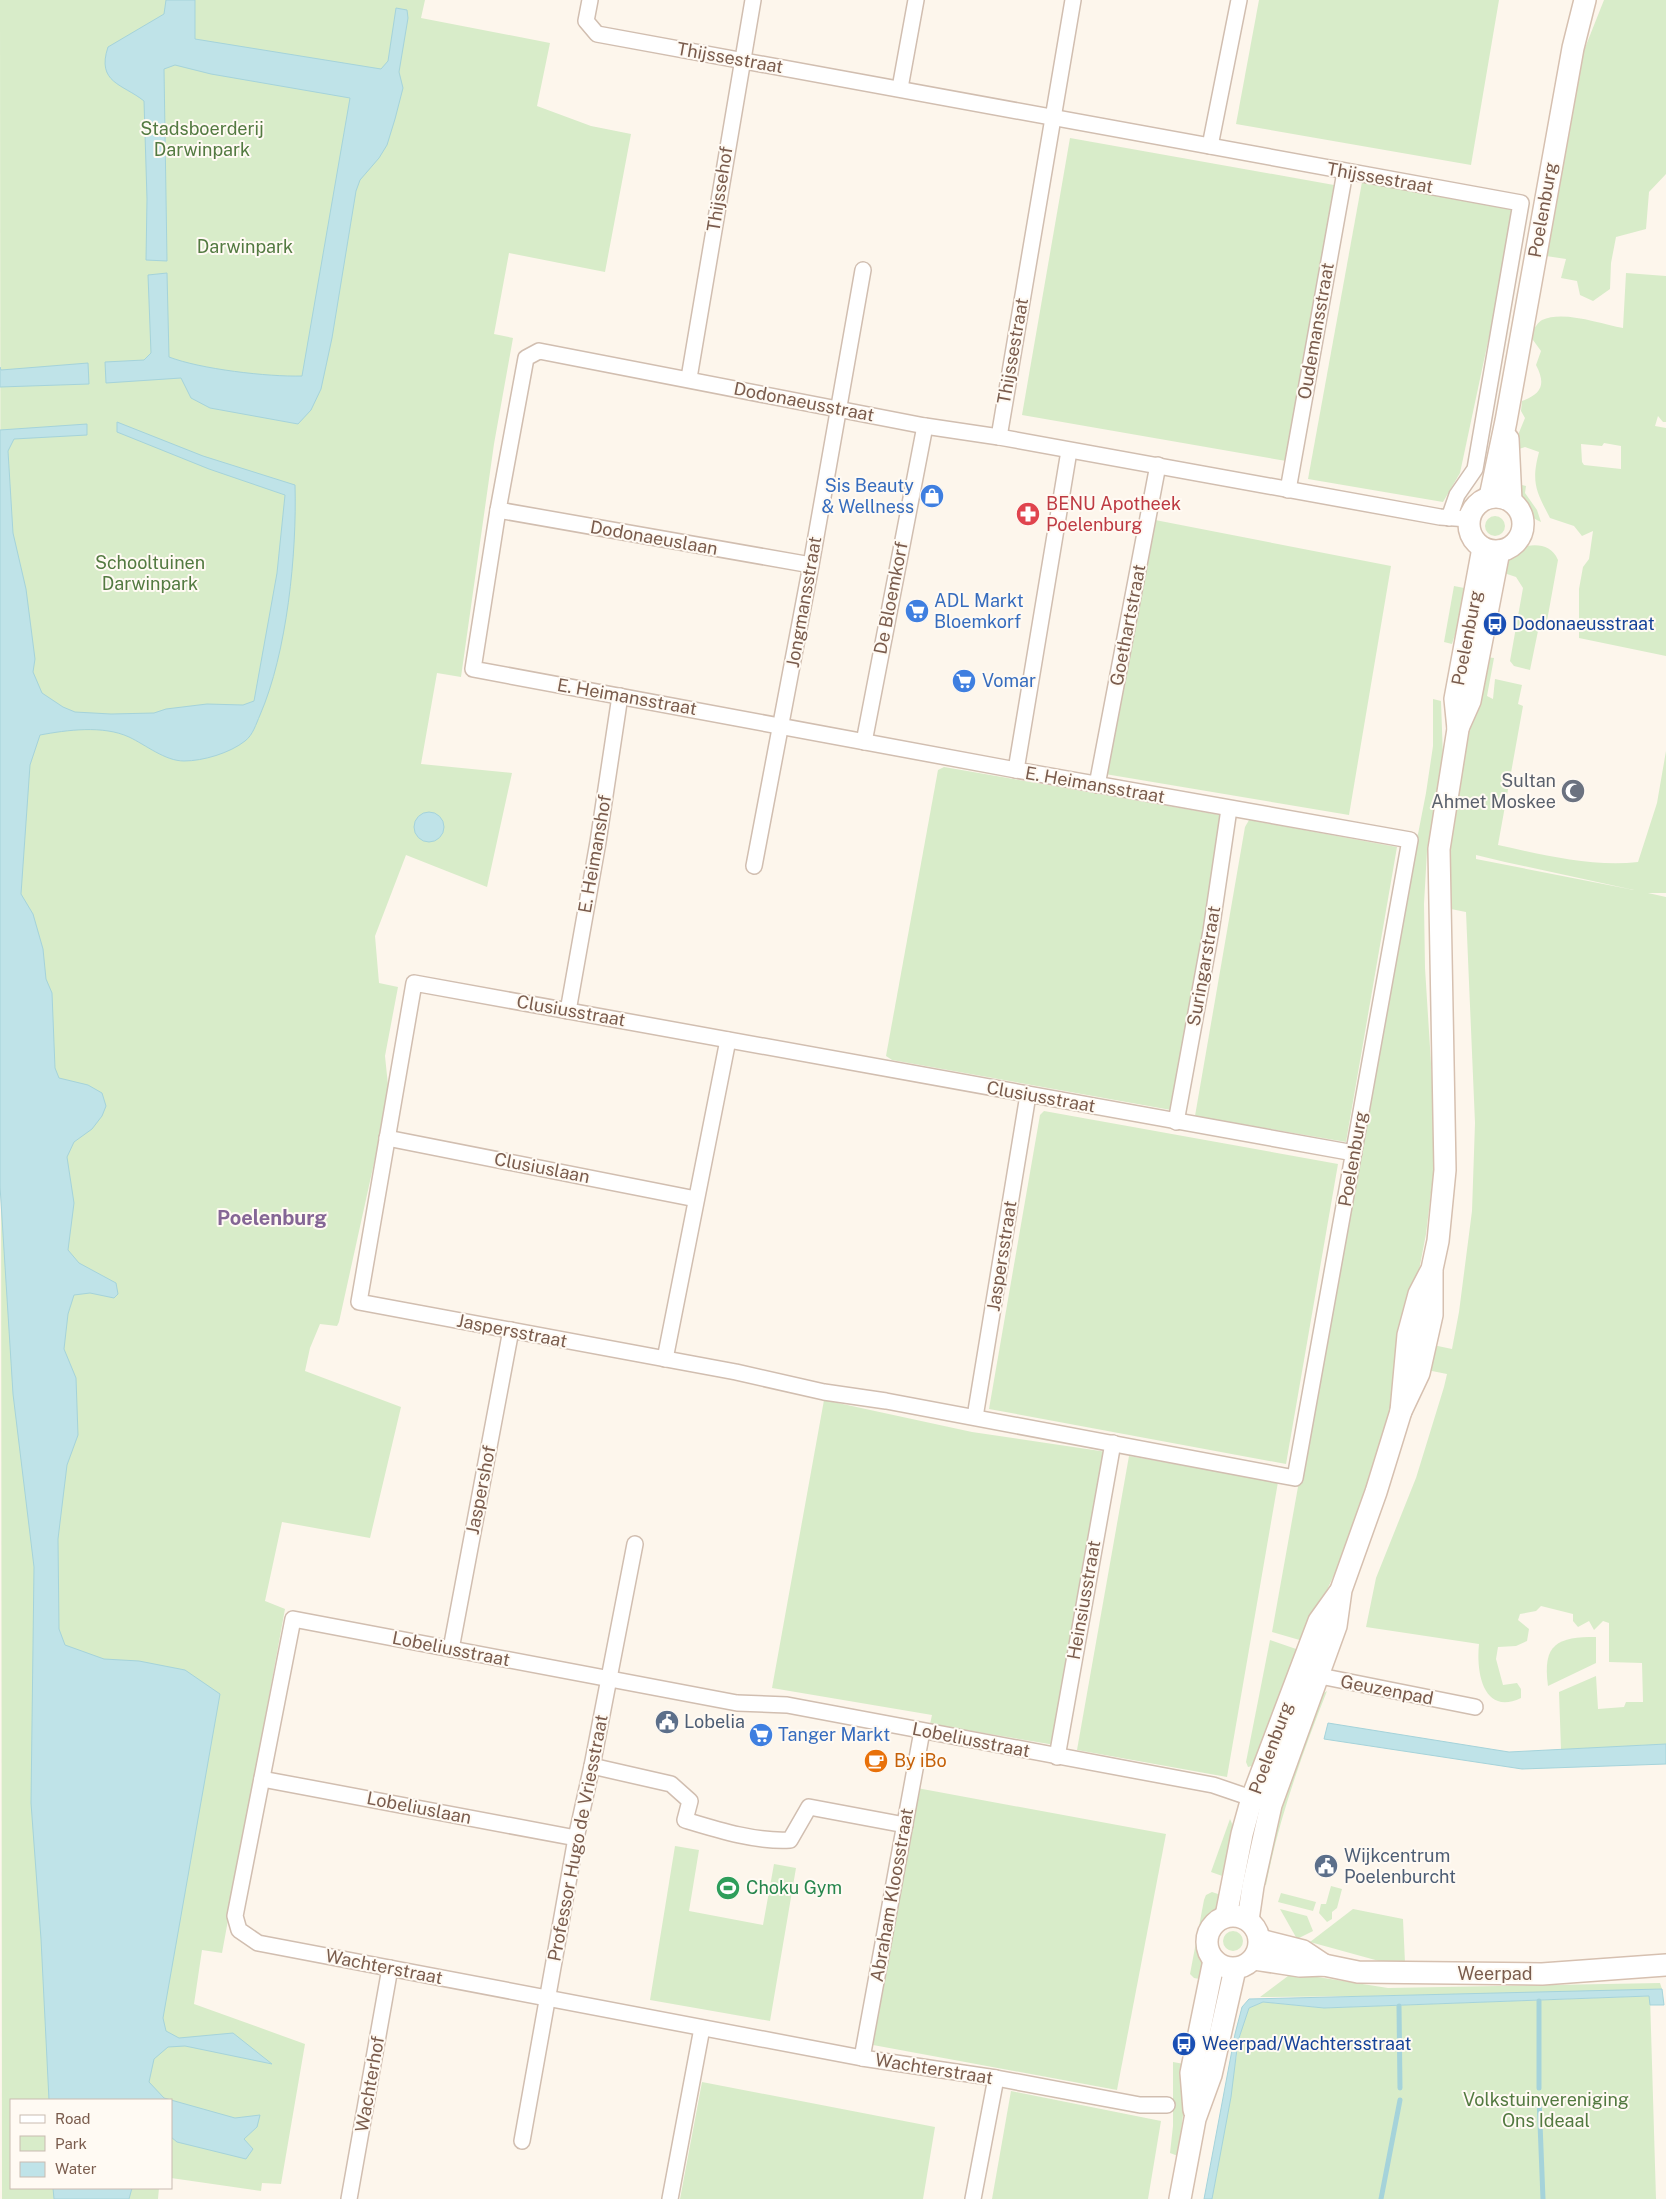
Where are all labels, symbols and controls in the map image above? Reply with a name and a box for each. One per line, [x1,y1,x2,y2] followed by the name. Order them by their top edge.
[675,38,785,77] street label: Thijssestraat
[140,118,264,160] park label: Stadsboerderij Darwinpark
[702,145,737,233] street label: Thijssehof
[1325,158,1435,197] street label: Thijssestraat
[1524,161,1561,259] street label: Poelenburg
[197,236,293,257] park label: Darwinpark
[1293,261,1338,401] street label: Oudemansstraat
[993,296,1032,406] street label: Thijssestraat
[732,378,876,425] street label: Dodonaeusstraat
[821,475,914,517] place label: Sis Beauty & Wellness
[919,483,945,509] shop icon: Sis Beauty & Wellness
[1046,493,1181,535] place label: BENU Apotheek Poelenburg
[1015,501,1041,527] pharmacy icon: BENU Apotheek Poelenburg
[589,516,720,559] street label: Dodonaeuslaan
[782,535,825,669] street label: Jongmansstraat
[869,540,912,656] street label: De Bloemkorf
[95,552,205,594] park label: Schooltuinen Darwinpark
[1105,562,1150,687] street label: Goethartstraat
[1447,589,1486,687] street label: Poelenburg
[934,590,1024,632] place label: ADL Markt Bloemkorf
[904,598,930,624] supermarket icon: ADL Markt Bloemkorf
[1482,611,1508,637] bus stop icon: Dodonaeusstraat
[1512,613,1655,634] place label: Dodonaeusstraat
[951,668,977,694] supermarket icon: Vomar
[982,670,1036,691] place label: Vomar
[556,674,699,719] street label: E. Heimansstraat
[1024,762,1167,807] street label: E. Heimansstraat
[1431,770,1556,812] place label: Sultan Ahmet Moskee
[1560,778,1586,804] mosque icon: Sultan Ahmet Moskee
[574,793,615,915] street label: E. Heimanshof
[1183,904,1224,1028] street label: Suringarstraat
[515,991,627,1030] street label: Clusiusstraat
[985,1077,1097,1116] street label: Clusiusstraat
[1334,1110,1371,1208] street label: Poelenburg
[493,1148,592,1187] street label: Clusiuslaan
[982,1199,1021,1313] street label: Jaspersstraat
[217,1206,327,1230] district label: Poelenburg
[455,1310,569,1352] street label: Jaspersstraat
[462,1444,499,1536] street label: Jaspershof
[1063,1539,1104,1661] street label: Heinsiusstraat
[390,1627,512,1670] street label: Lobeliusstraat
[1339,1670,1435,1709] street label: Geuzenpad
[1244,1699,1297,1797] street label: Poelenburg
[654,1709,680,1735] public building icon: Lobelia
[684,1711,745,1732] place label: Lobelia
[543,1713,612,1963] street label: Professor Hugo de Vriesstraat
[910,1718,1032,1761] street label: Lobeliusstraat
[748,1722,774,1748] supermarket icon: Tanger Markt
[778,1724,890,1745] place label: Tanger Markt
[863,1748,889,1774] cafe icon: By iBo
[894,1750,947,1771] place label: By iBo
[365,1787,473,1828] street label: Lobeliuslaan
[866,1806,917,1983] street label: Abraham Kloosstraat
[1344,1845,1456,1887] place label: Wijkcentrum Poelenburcht
[1313,1853,1339,1879] public building icon: Wijkcentrum Poelenburcht
[715,1875,741,1901] sports icon: Choku Gym
[746,1877,842,1898] place label: Choku Gym
[324,1945,445,1988] street label: Wachterstraat
[1457,1963,1533,1984] street label: Weerpad
[1171,2031,1197,2057] bus stop icon: Weerpad/Wachtersstraat
[1202,2033,1412,2054] place label: Weerpad/Wachtersstraat
[351,2034,388,2134] street label: Wachterhof
[874,2049,995,2088] street label: Wachterstraat
[1463,2089,1629,2131] park label: Volkstuinvereniging Ons Ideaal
[10,2099,172,2189] legend
[55,2110,91,2127] text: Road
[55,2135,87,2152] text: Park
[55,2160,97,2177] text: Water

